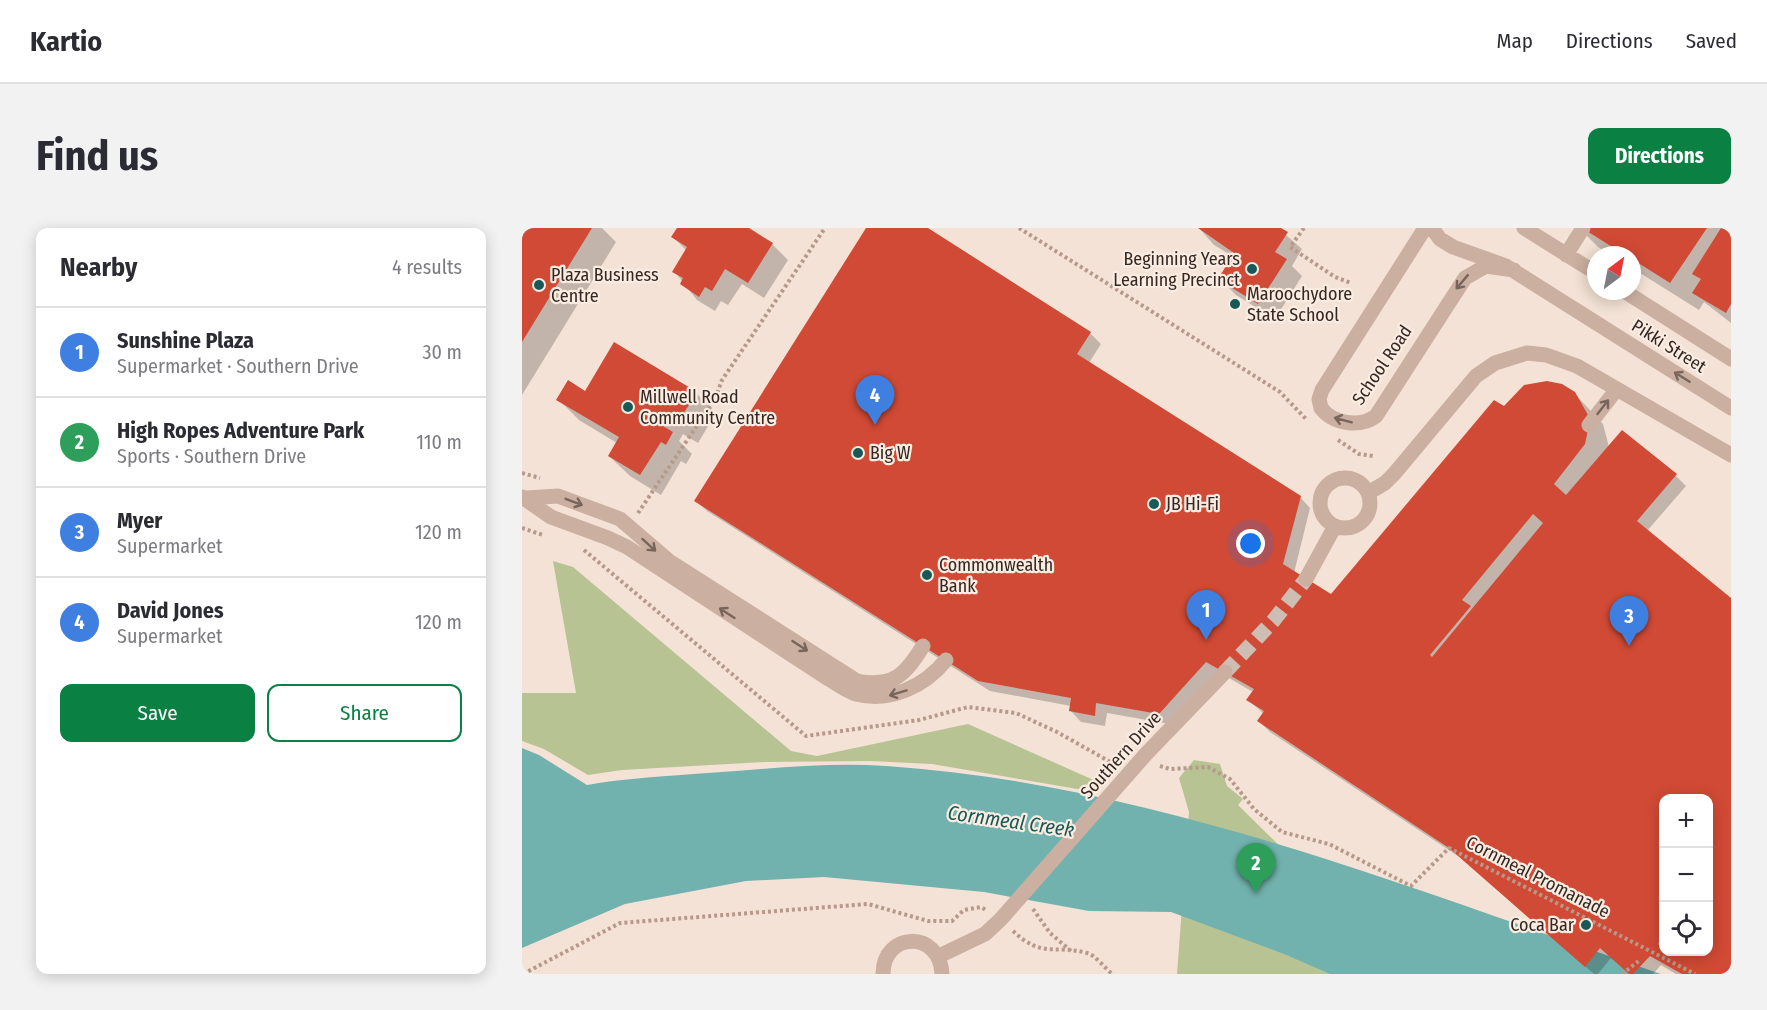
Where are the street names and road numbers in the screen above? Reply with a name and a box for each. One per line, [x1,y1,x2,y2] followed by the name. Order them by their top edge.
[1628,314,1710,378] street label: Pikki Street
[1347,321,1417,409] street label: School Road
[1076,707,1166,803] street label: Southern Drive
[1463,831,1613,923] street label: Cornmeal Promanade

